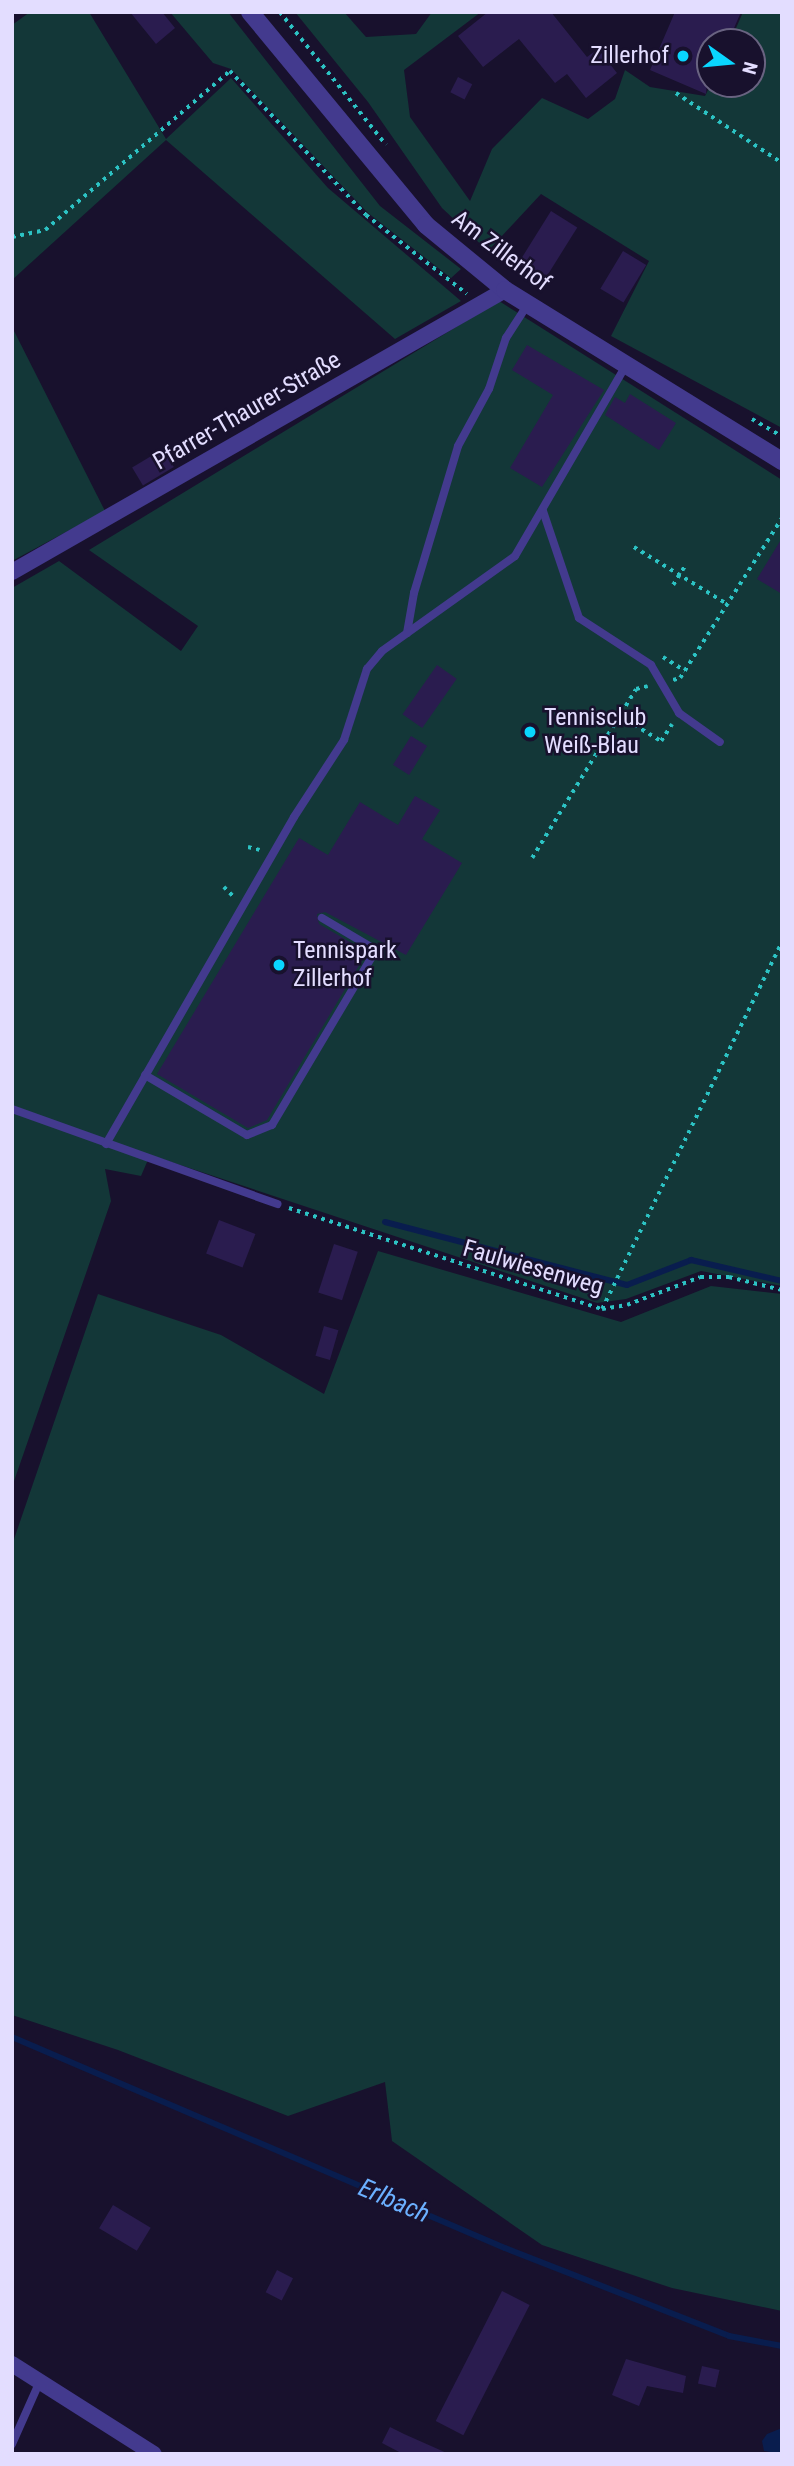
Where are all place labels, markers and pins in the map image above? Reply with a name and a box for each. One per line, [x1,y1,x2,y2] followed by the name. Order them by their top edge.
[590,42,669,70] place label: Zillerhof
[675,48,691,64] marker: Zillerhof
[544,704,646,760] place label: Tennisclub Weiß-Blau
[522,724,538,740] marker: Tennisclub Weiß-Blau
[293,937,397,993] place label: Tennispark Zillerhof
[271,957,287,973] marker: Tennispark Zillerhof

